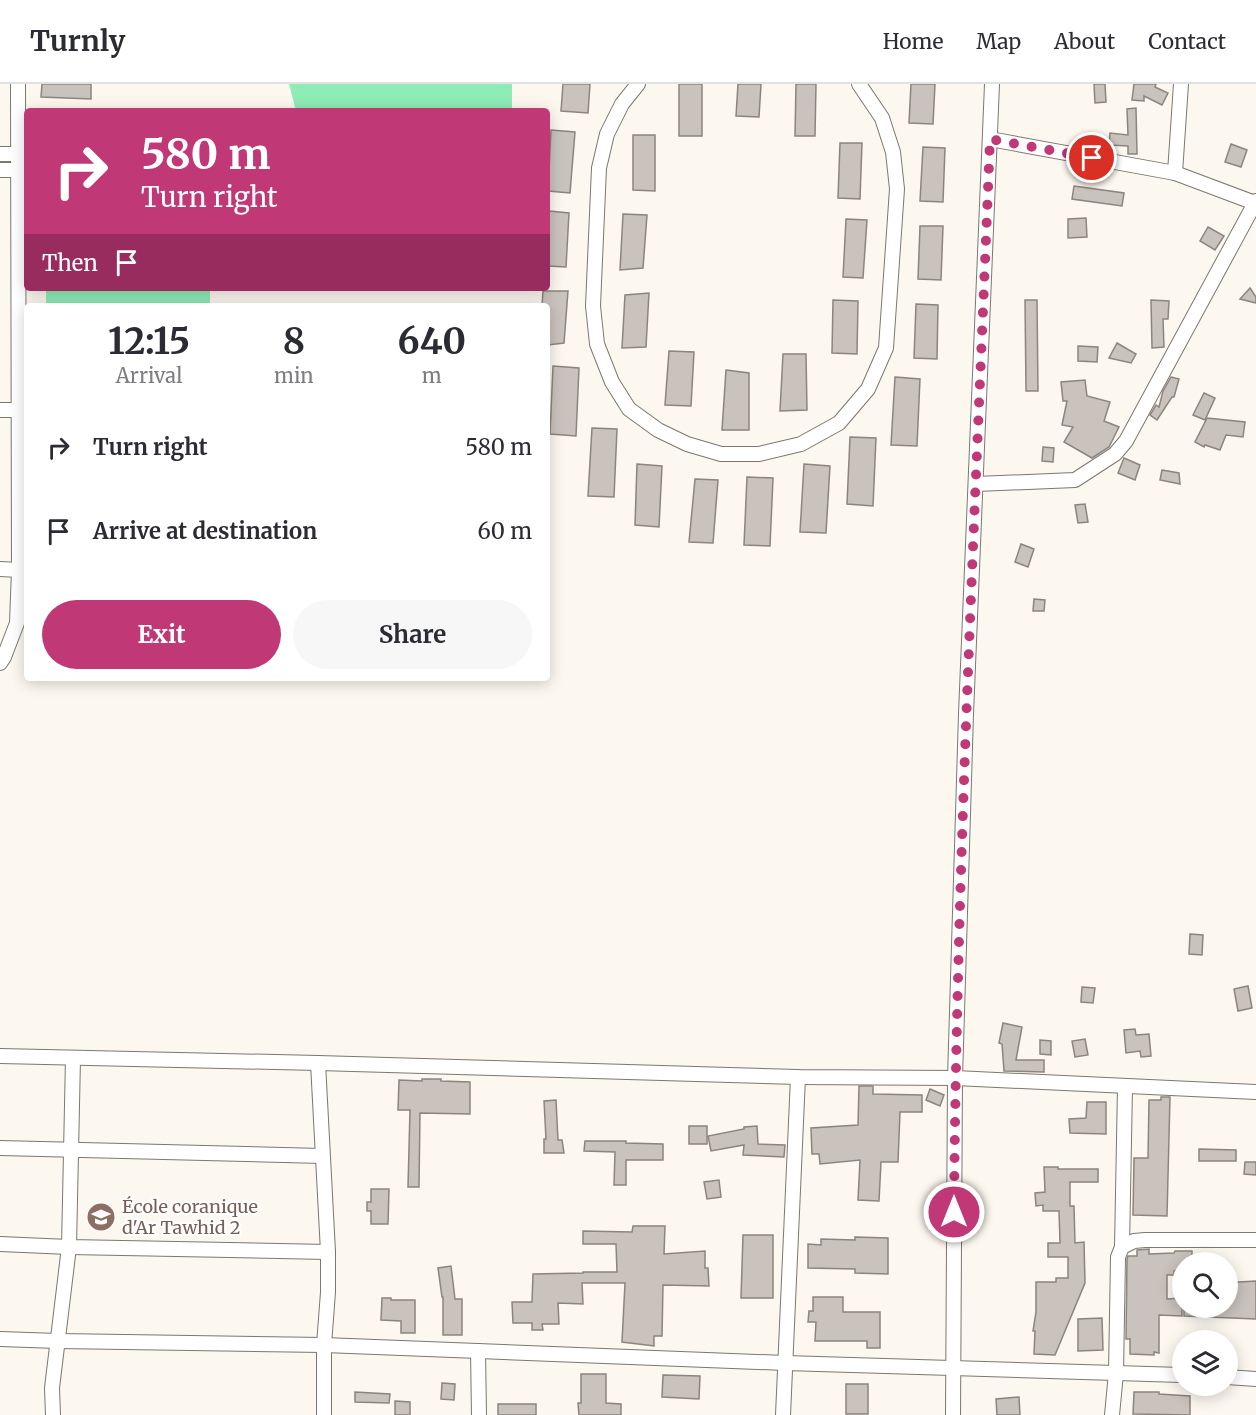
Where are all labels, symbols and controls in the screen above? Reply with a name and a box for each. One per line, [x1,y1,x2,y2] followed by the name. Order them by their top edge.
[30,23,125,59] text: Turnly
[883,28,943,55] text: Home
[976,28,1021,55] text: Map
[1054,28,1115,55] text: About
[1148,28,1226,55] text: Contact
[141,128,271,180] text: 580 m
[42,132,120,210] icon: right
[1066,132,1117,183] pin
[1075,141,1108,174] icon: arrive
[141,180,278,214] text: Turn right
[110,246,143,279] icon: arrive
[42,249,98,277] text: Then
[108,319,190,364] text: 12:15
[283,319,305,364] text: 8
[398,319,466,364] text: 640
[116,363,182,388] text: Arrival
[274,363,314,388] text: min
[422,363,442,388] text: m
[42,431,75,464] icon: right
[93,433,207,461] text: Turn right
[465,433,532,461] text: 580 m
[42,515,75,548] icon: arrive
[93,517,317,545] text: Arrive at destination
[478,517,532,545] text: 60 m
[42,600,281,669] button: Exit
[293,600,532,669] button: Share
[922,1180,986,1244] position arrow
[122,1195,258,1239] place label: École coranique d'Ar Tawhid 2
[85,1201,117,1233] school or university icon: École coranique d'Ar Tawhid 2
[1172,1252,1238,1396] map controls
[1172,1252,1238,1318] button: search
[1172,1330,1238,1396] button: layers

